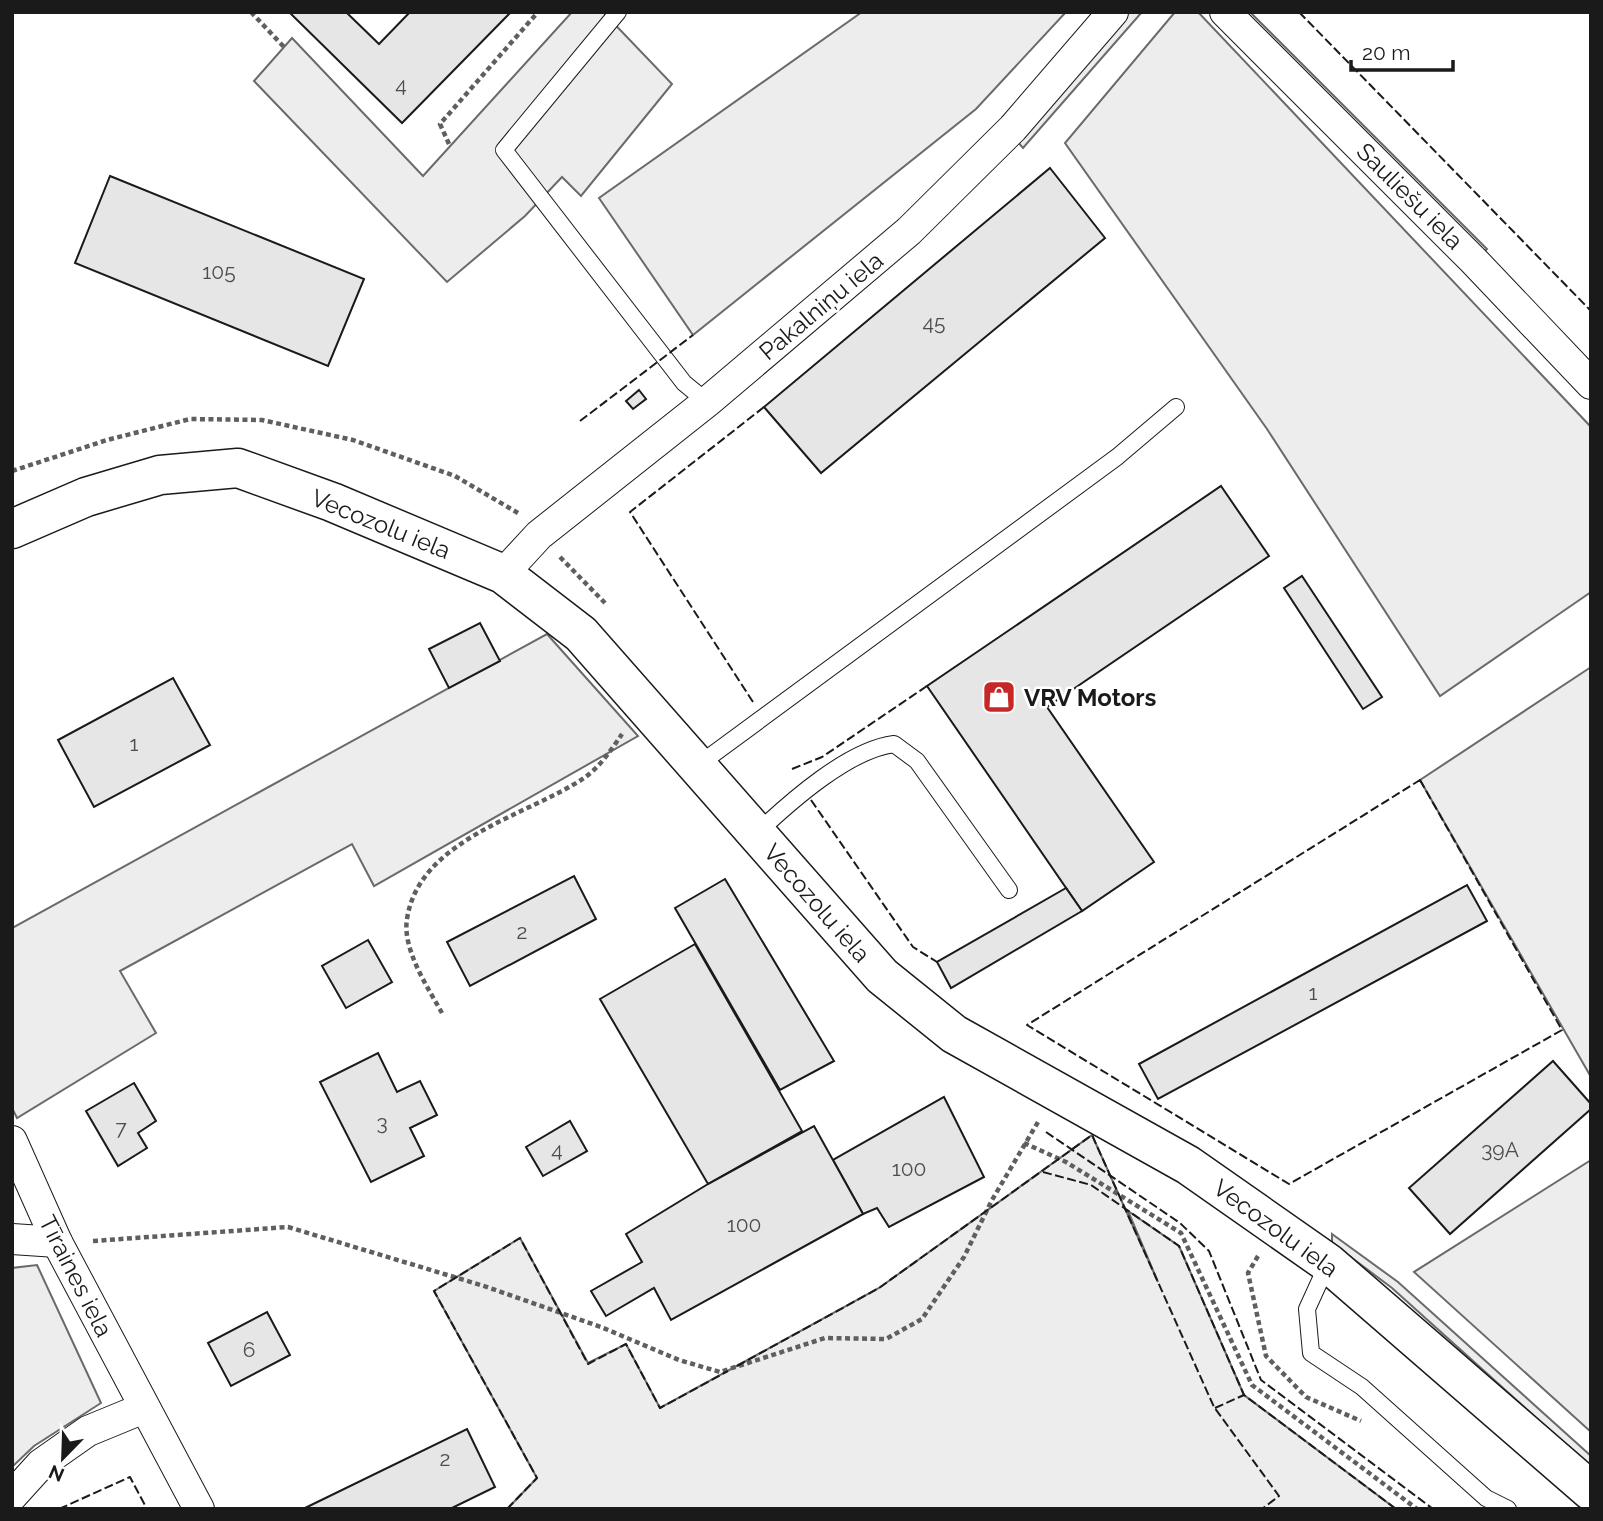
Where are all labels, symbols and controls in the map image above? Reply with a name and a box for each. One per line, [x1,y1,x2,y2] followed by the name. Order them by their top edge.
[1351,28,1452,72] scale bar
[1362,40,1410,65] text: 20 m
[395,72,407,97] house number: 4
[1351,137,1469,255] street label: Sauliešu iela
[753,246,889,366] street label: Pakalniņu iela
[202,259,236,284] house number: 105
[923,310,945,335] house number: 45
[307,483,455,565] street label: Vecozolu iela
[980,678,1018,716] shop icon: VRV Motors
[1024,683,1157,712] place label: VRV Motors
[130,731,139,756] house number: 1
[758,838,876,968] street label: Vecozolu iela
[517,919,527,944] house number: 2
[1309,980,1318,1005] house number: 1
[376,1110,388,1135] house number: 3
[115,1115,127,1140] house number: 7
[551,1137,563,1162] house number: 4
[1481,1137,1519,1162] house number: 39A
[892,1156,926,1181] house number: 100
[1208,1173,1344,1283] street label: Vecozolu iela
[33,1210,119,1342] street label: Tīraines iela
[727,1212,761,1237] house number: 100
[243,1337,255,1362] house number: 6
[28,1423,98,1493] north arrow
[440,1446,450,1471] house number: 2
[45,1461,67,1487] text: N

